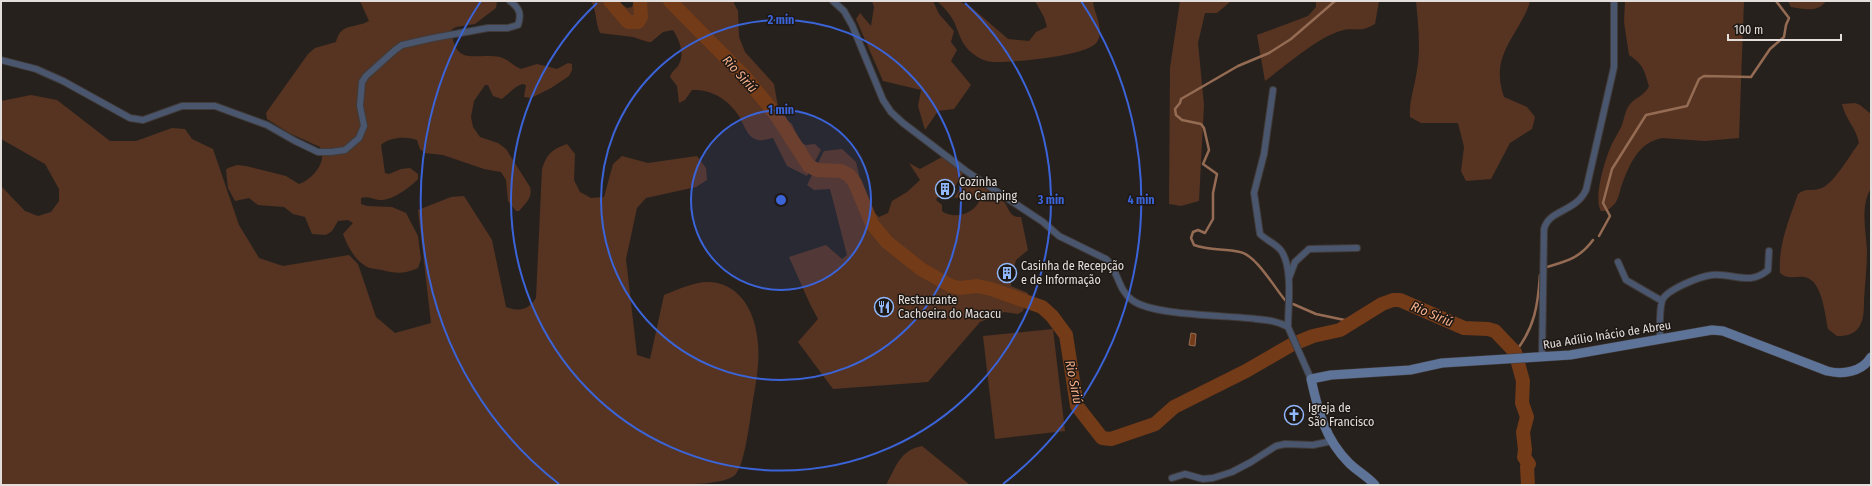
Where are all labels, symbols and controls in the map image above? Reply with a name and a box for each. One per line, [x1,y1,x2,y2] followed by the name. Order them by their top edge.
[767,13,794,27] text: 2 min
[1728,16,1841,42] scale bar
[1734,23,1763,37] text: 100 m
[720,53,761,96] water label: Rio Siriú
[768,103,794,117] text: 1 min
[959,175,1017,203] place label: Cozinha do Camping
[934,178,956,200] building icon: Cozinha do Camping
[774,193,788,207] centre of rings
[1037,193,1064,207] text: 3 min
[1127,193,1155,207] text: 4 min
[1021,259,1124,287] place label: Casinha de Recepção e de Informação
[996,262,1018,284] building icon: Casinha de Recepção e de Informação
[898,293,1001,321] place label: Restaurante Cachoeira do Macacu
[873,296,895,318] restaurant icon: Restaurante Cachoeira do Macacu
[1409,298,1456,330] water label: Rio Siriú
[1542,318,1672,352] street label: Rua Adílio Inácio de Abreu
[1062,359,1086,405] water label: Rio Siriú
[1308,401,1374,429] place label: Igreja de São Francisco
[1283,404,1305,426] church icon: Igreja de São Francisco

